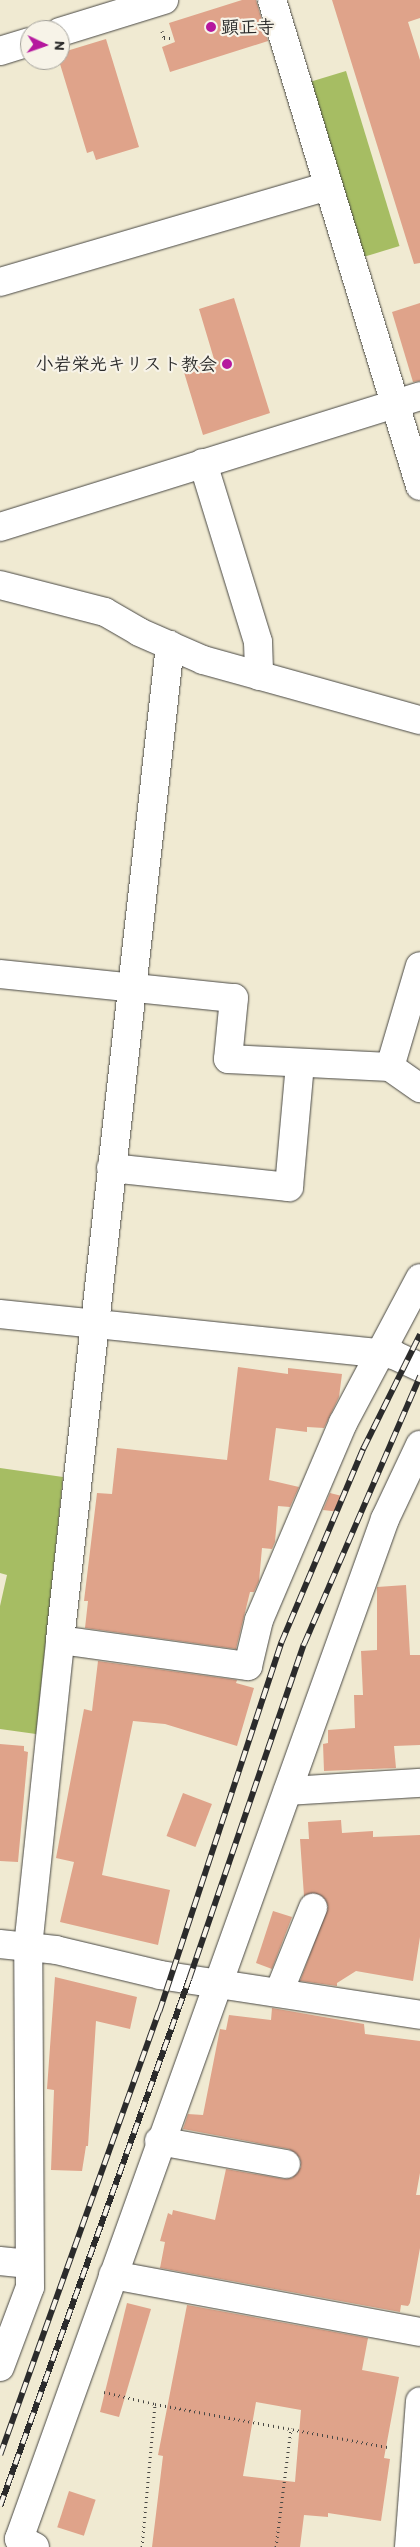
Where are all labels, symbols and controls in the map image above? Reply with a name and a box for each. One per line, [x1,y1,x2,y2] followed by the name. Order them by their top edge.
[221,16,275,38] place label: 顕正寺
[20,20,70,70] north arrow
[205,21,217,33] marker: 顕正寺
[51,41,68,51] text: N
[37,353,217,375] place label: 小岩栄光キリスト教会
[221,358,233,370] marker: 小岩栄光キリスト教会

